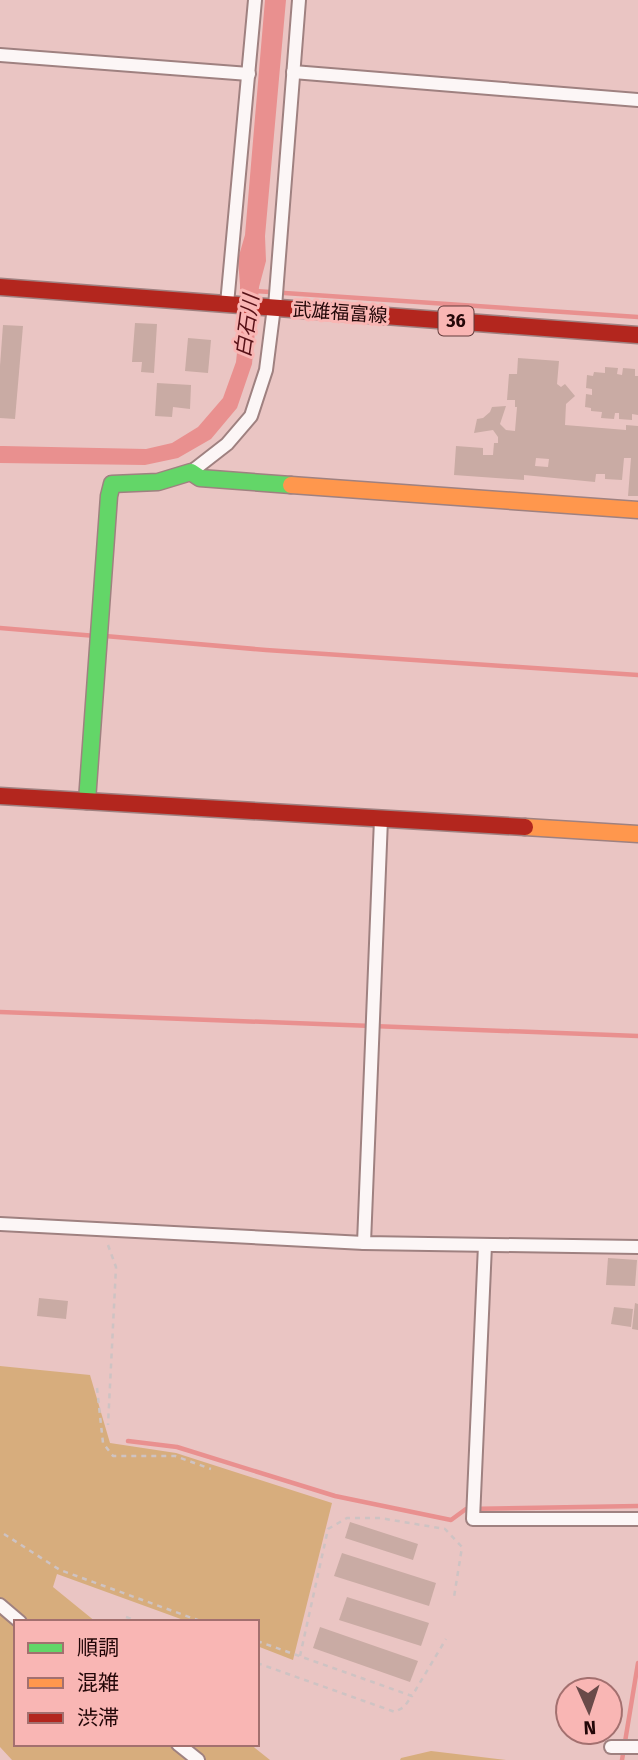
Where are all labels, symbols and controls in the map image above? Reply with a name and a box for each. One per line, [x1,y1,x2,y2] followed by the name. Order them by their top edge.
[230,291,265,359] water label: 白石川
[292,298,388,327] street label: 武雄福富線
[438,306,474,335] road number: 36
[14,1620,259,1746] legend
[77,1635,119,1661] text: 順調
[77,1670,119,1696] text: 混雑
[554,1676,624,1746] north arrow
[77,1705,119,1731] text: 渋滞
[583,1716,597,1739] text: N

